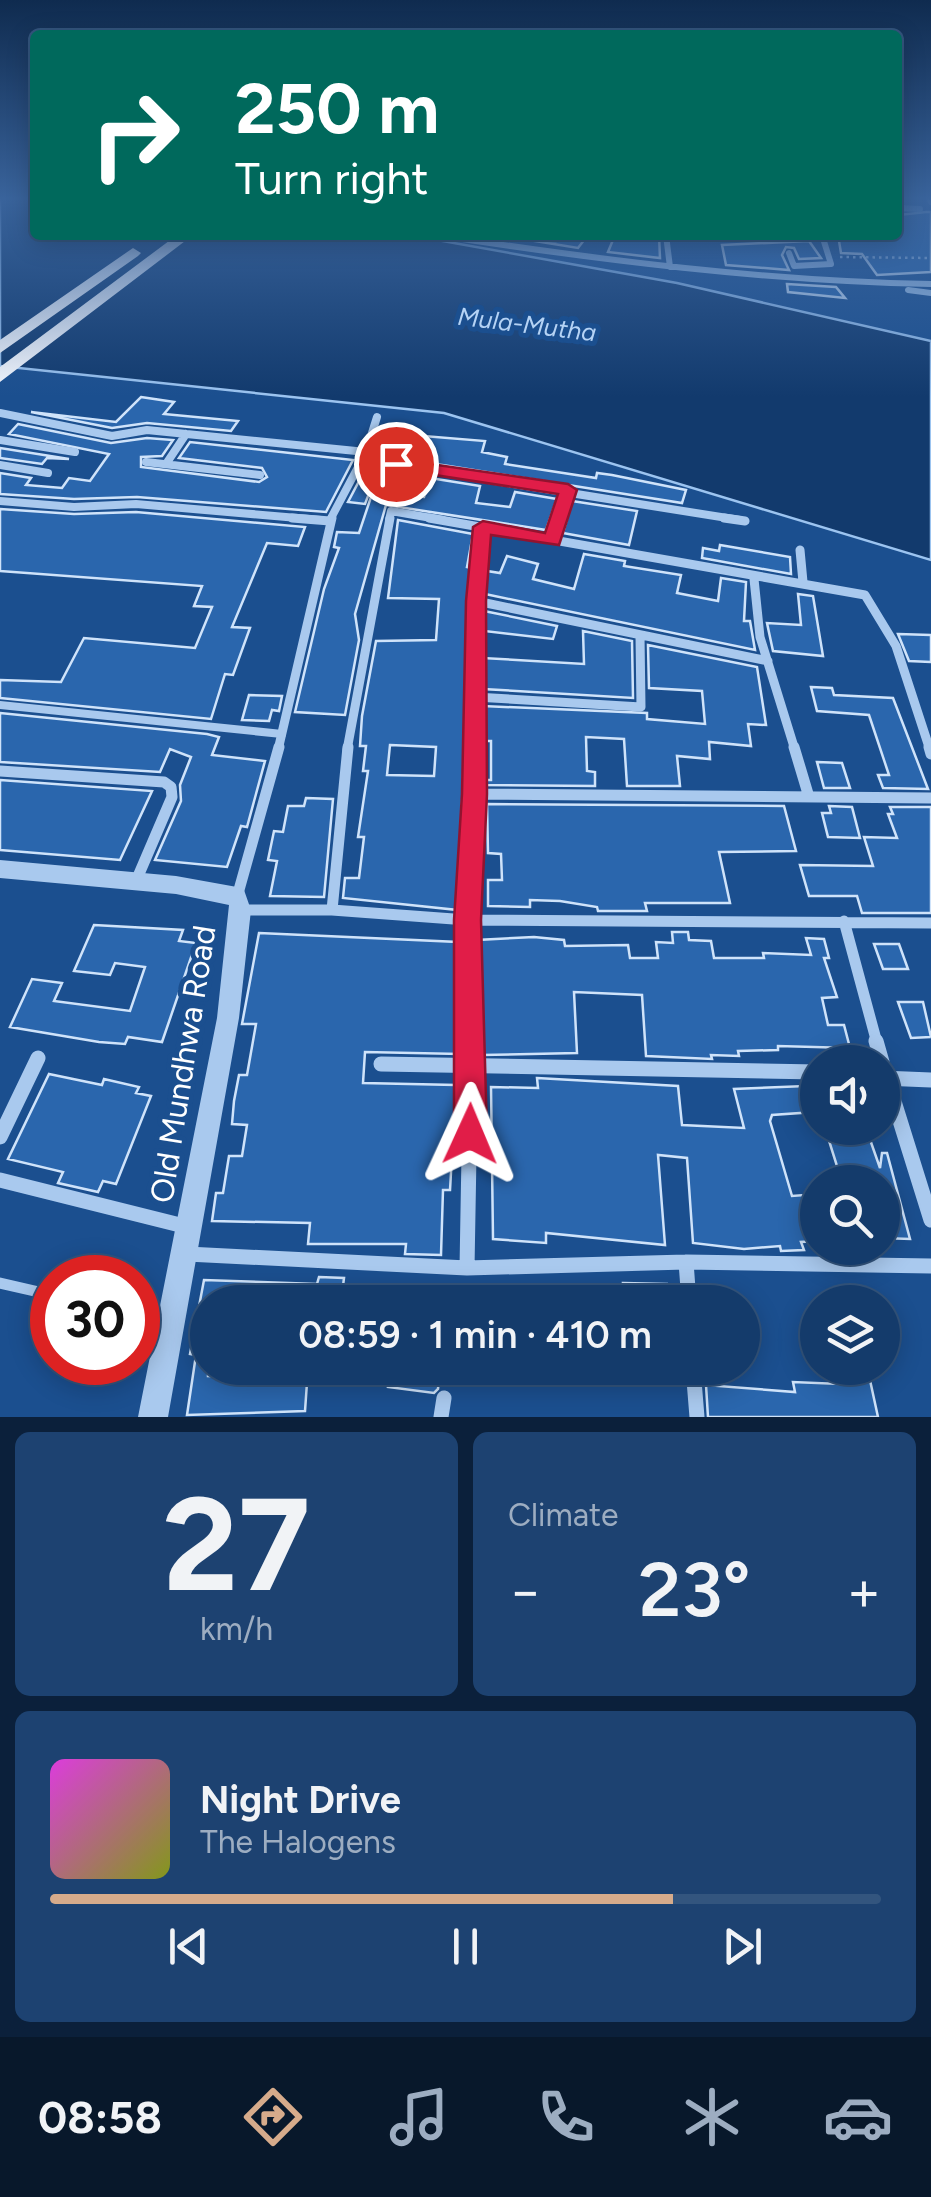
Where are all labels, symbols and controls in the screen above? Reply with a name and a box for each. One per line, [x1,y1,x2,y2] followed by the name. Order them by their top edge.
[235,66,439,151] text: 250 m
[70,70,200,200] icon: right
[235,151,428,205] text: Turn right
[456,301,598,347] water label: Mula-Mutha
[354,422,439,507] pin
[369,437,424,492] icon: arrive
[142,923,224,1205] street label: Old Mundhwa Road
[800,1045,900,1385] map controls
[800,1045,900,1145] button: sound
[418,1082,522,1186] position arrow
[800,1165,900,1265] button: search
[30,1255,160,1385] speed limit sign: 30
[800,1285,900,1385] button: layers
[298,1312,652,1358] text: 08:59 · 1 min · 410 m
[163,1467,310,1623] text: 27
[508,1496,619,1534] text: Climate
[638,1545,751,1635] text: 23°
[508,1558,542,1624] text: −
[847,1558,881,1624] text: +
[200,1610,273,1648] text: km/h
[200,1777,401,1823] text: Night Drive
[200,1823,396,1861] text: The Halogens
[161,1919,216,1974] icon: previous
[438,1919,493,1974] icon: pause
[715,1919,770,1974] icon: next
[238,2082,308,2152] icon: directions
[384,2082,454,2152] icon: music
[531,2082,601,2152] icon: phone
[677,2082,747,2152] icon: climate
[823,2082,893,2152] icon: car
[38,2090,162,2144] text: 08:58

